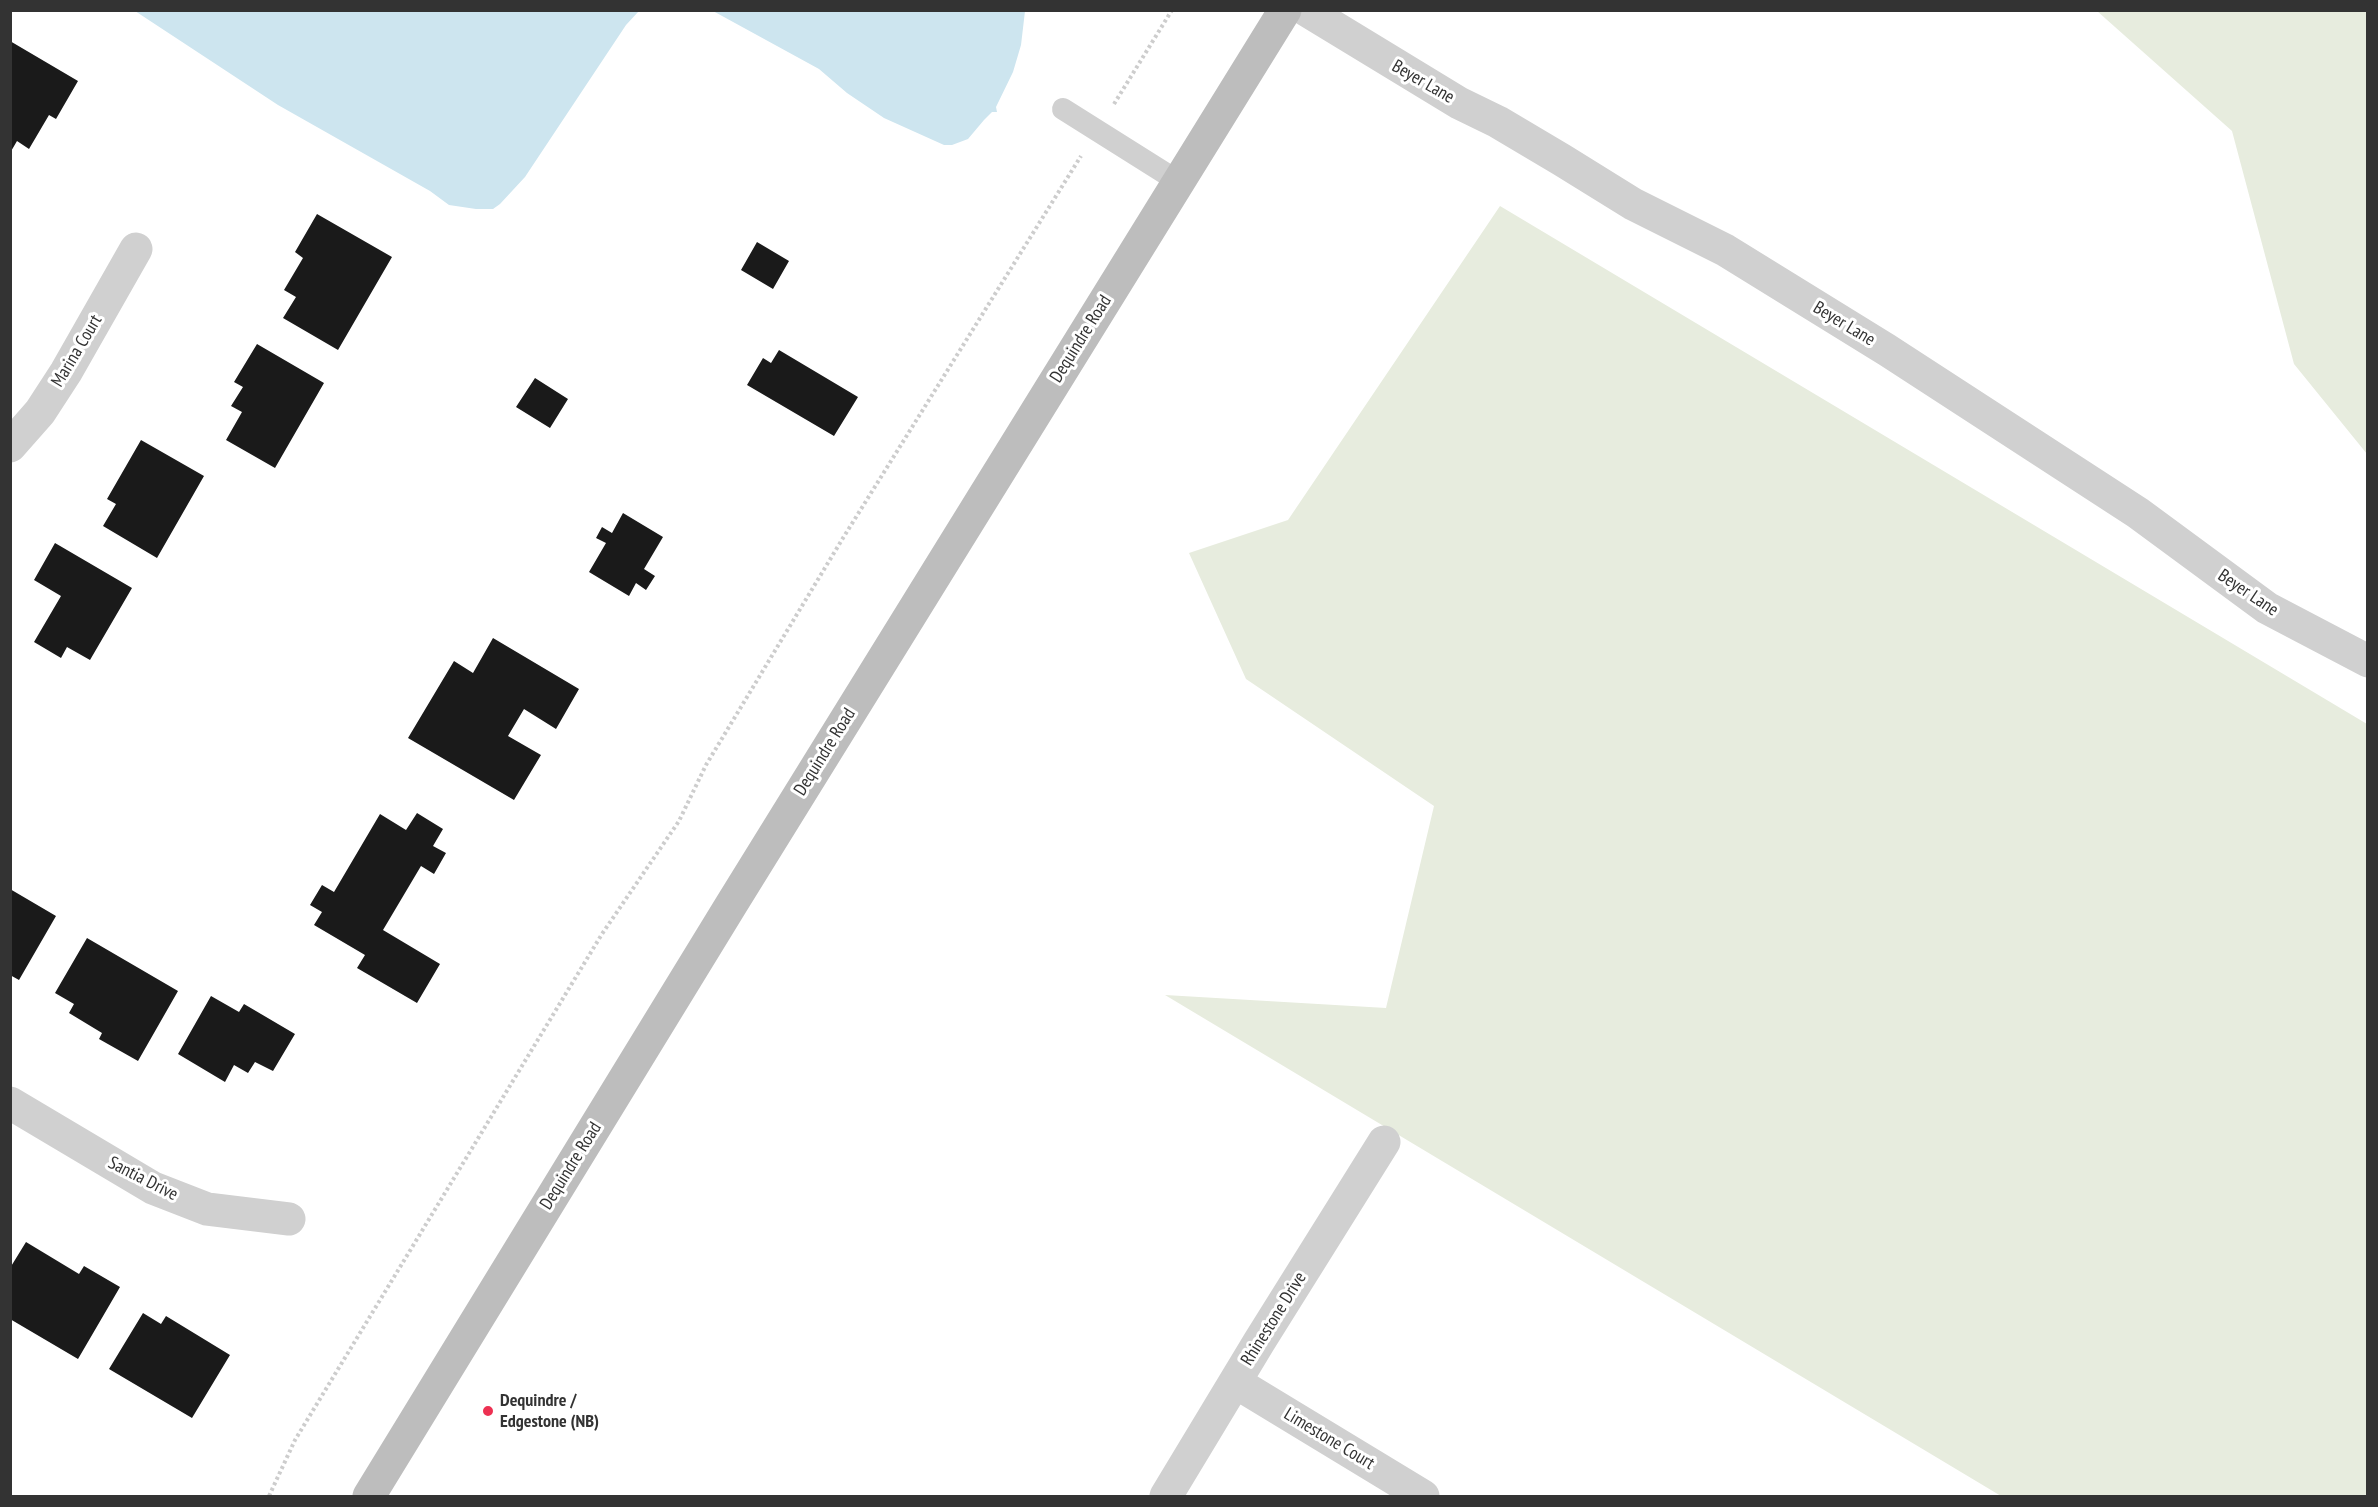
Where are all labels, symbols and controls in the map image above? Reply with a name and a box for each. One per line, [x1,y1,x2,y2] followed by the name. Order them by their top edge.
[1388,56,1458,108] street label: Beyer Lane
[1046,291,1116,387] street label: Dequindre Road
[1809,297,1879,351] street label: Beyer Lane
[47,311,107,391] street label: Marina Court
[2214,565,2282,621] street label: Beyer Lane
[790,704,860,800] street label: Dequindre Road
[536,1118,606,1214] street label: Dequindre Road
[105,1152,181,1206] street label: Santia Drive
[1237,1268,1311,1370] street label: Rhinestone Drive
[500,1390,599,1432] place label: Dequindre / Edgestone (NB)
[1280,1403,1378,1475] street label: Limestone Court
[481,1404,495,1418] marker: Dequindre / Edgestone (NB)

